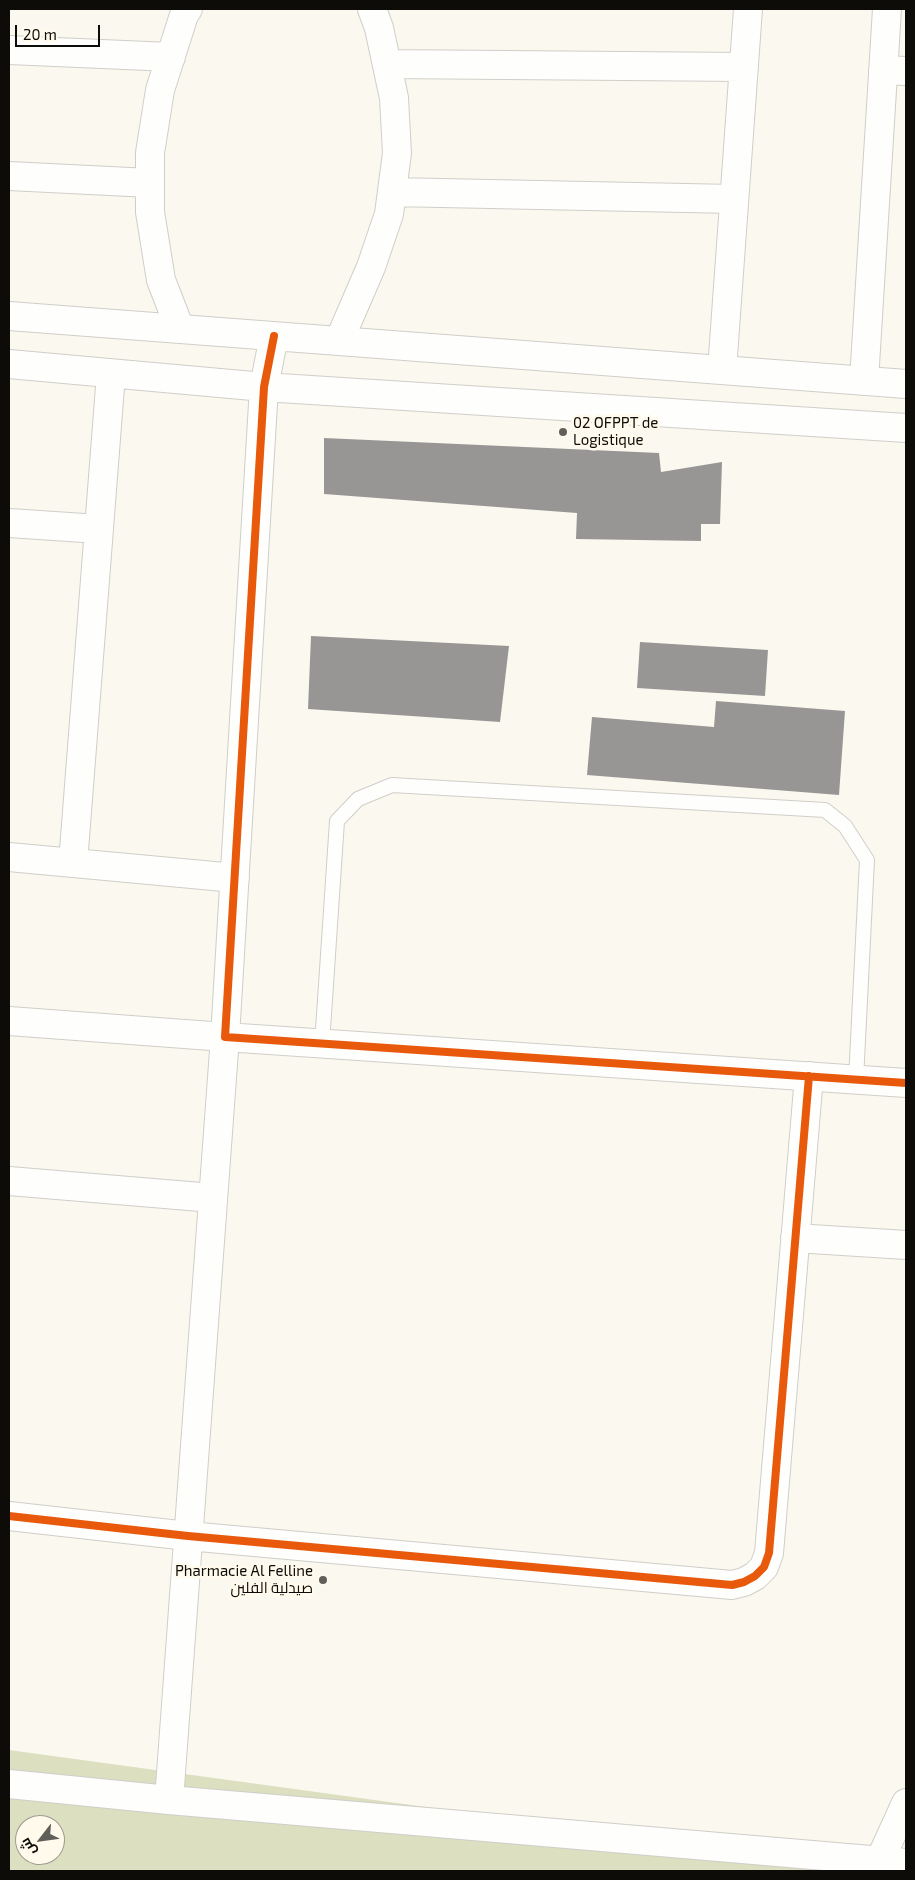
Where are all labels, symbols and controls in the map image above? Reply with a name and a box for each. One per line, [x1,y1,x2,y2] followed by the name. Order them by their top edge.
[18,15,102,47] scale bar
[23,25,57,43] text: 20 m
[573,414,658,449] place label: 02 OFPPT de Logistique
[557,426,569,438] marker: 02 OFPPT de Logistique
[175,1562,313,1597] place label: Pharmacie Al Felline صيدلية الفلين
[317,1574,329,1586] marker: Pharmacie Al Felline صيدلية الفلين
[15,1815,65,1865] north arrow
[16,1835,39,1859] text: ش

